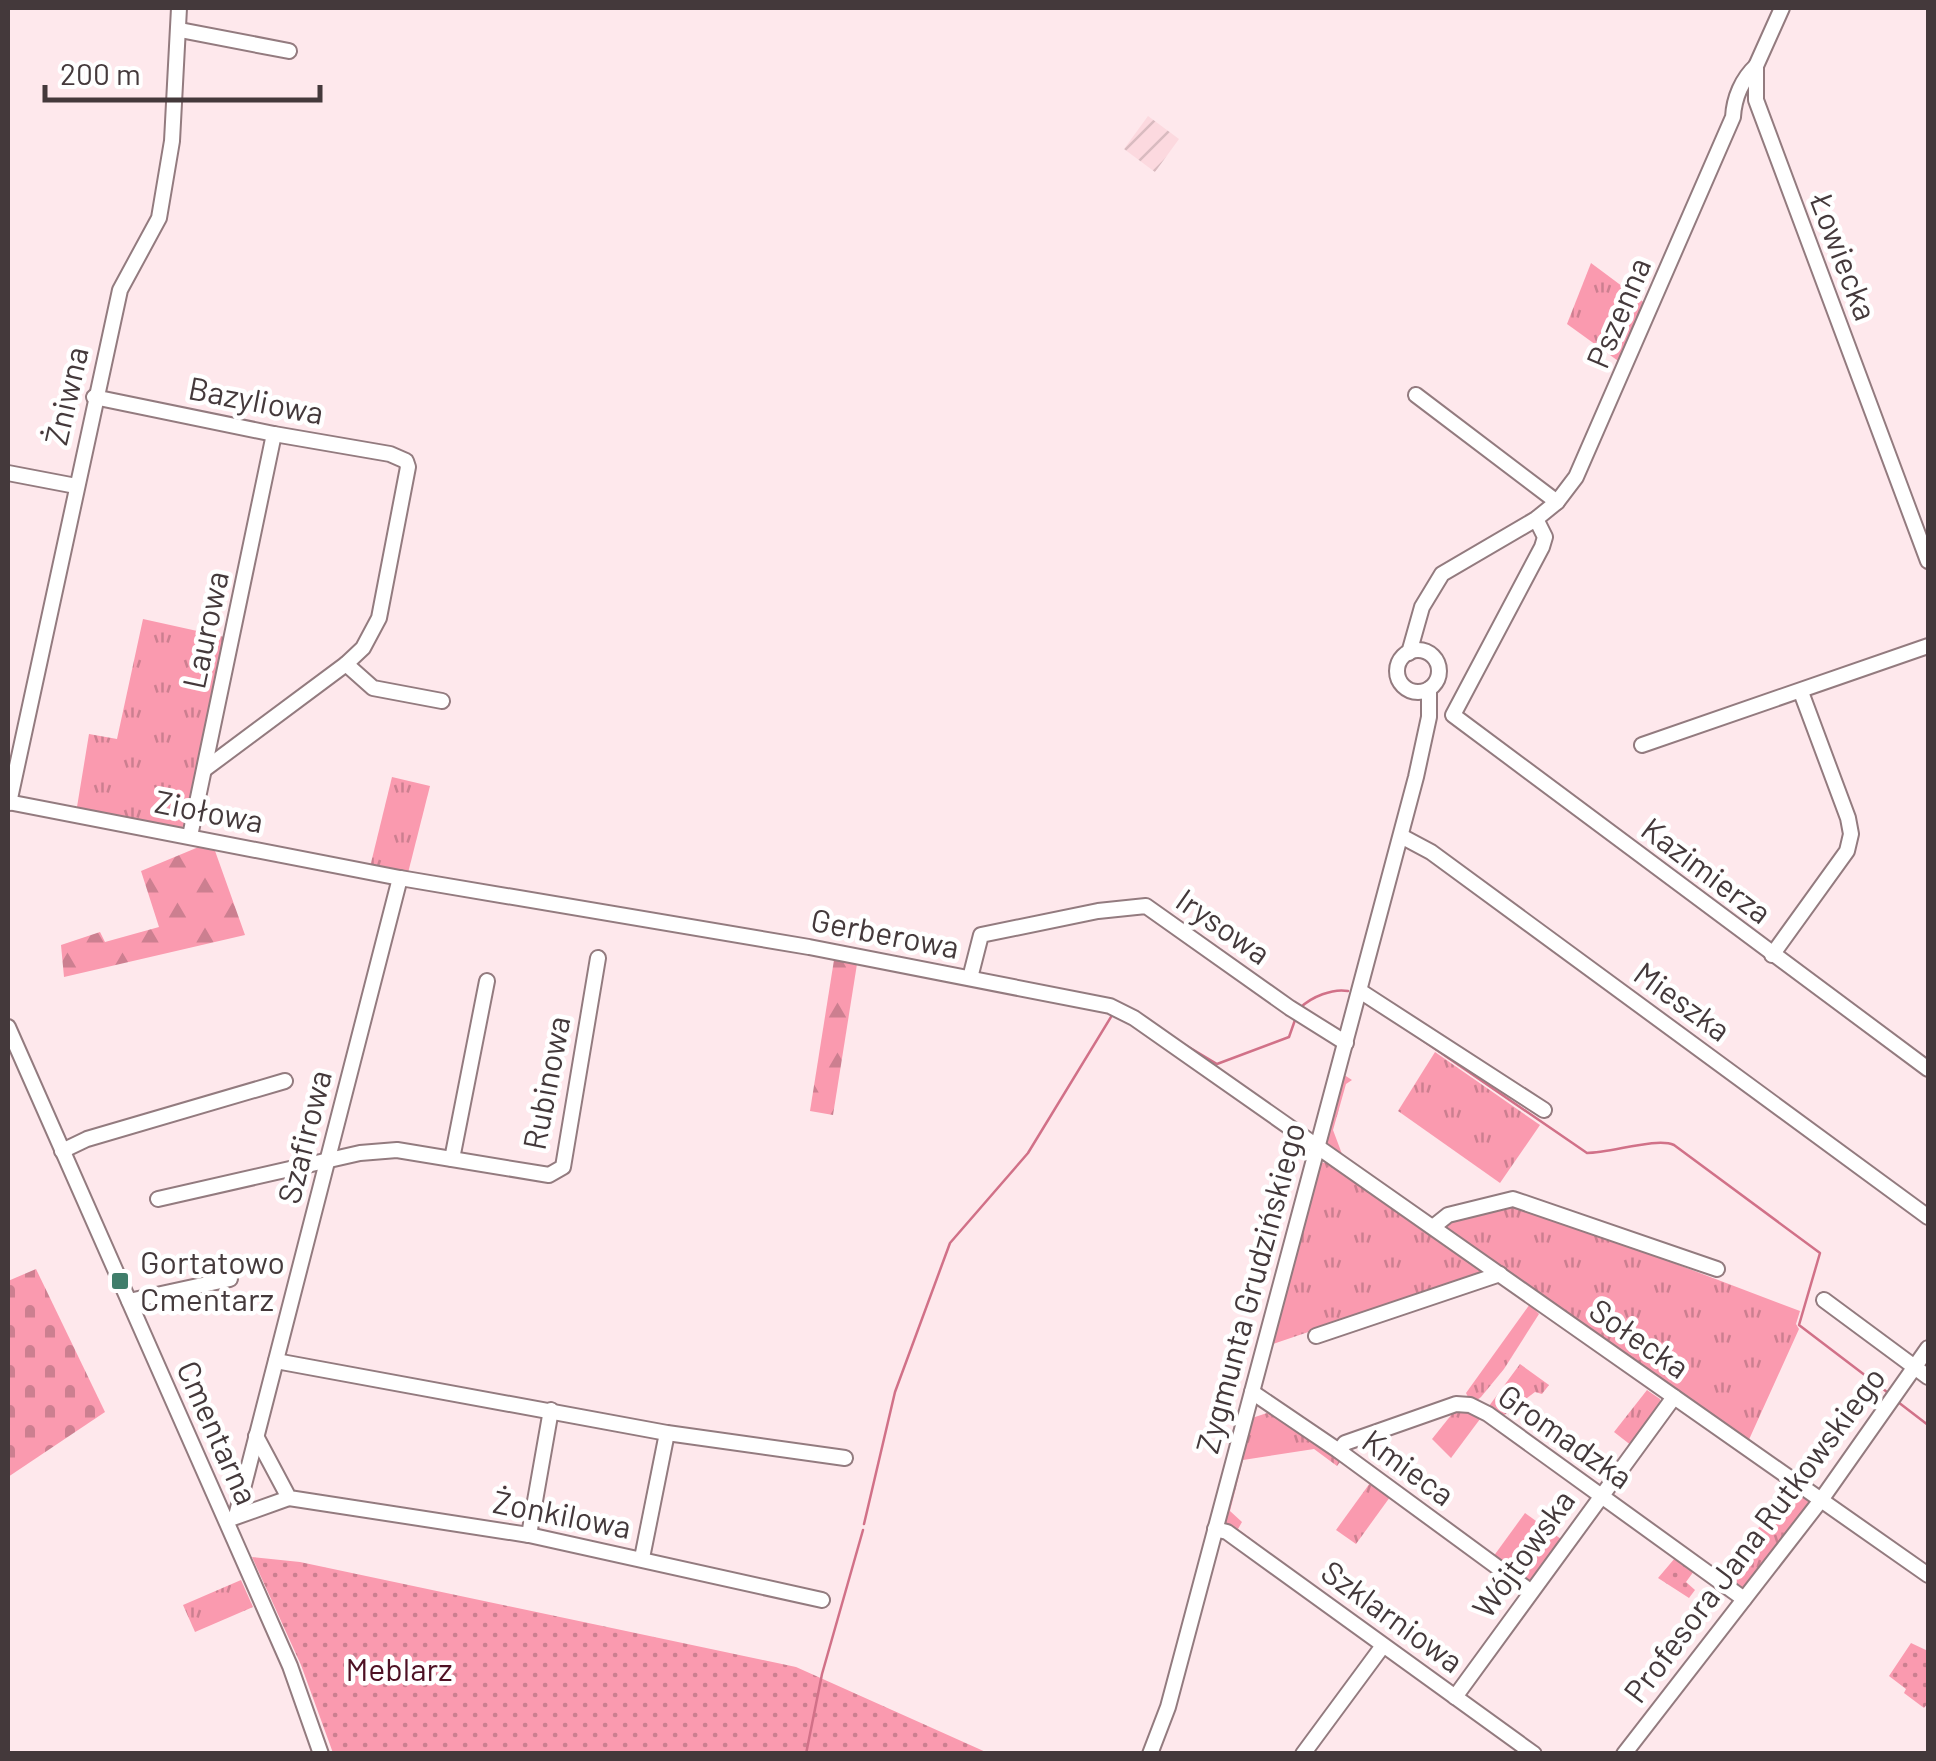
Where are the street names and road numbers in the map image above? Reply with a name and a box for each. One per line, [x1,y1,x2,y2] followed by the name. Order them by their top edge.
[1803,186,1886,325] street label: Łowiecka
[1577,251,1657,373] street label: Pszenna
[35,343,95,448] street label: Żniwna
[186,367,327,431] street label: Bazyliowa
[173,567,235,692] street label: Laurowa
[152,781,267,839] street label: Ziołowa
[1635,808,1779,930] street label: Kazimierza
[1170,879,1278,971] street label: Irysowa
[808,899,963,965] street label: Gerberowa
[1628,953,1739,1048] street label: Mieszka
[513,1013,577,1153] street label: Rubinowa
[268,1066,338,1207] street label: Szafirowa
[1187,1118,1312,1457] street label: Zygmunta Grudzińskiego
[1583,1289,1697,1385] street label: Sołecka
[170,1354,267,1510] street label: Cmentarna
[1615,1359,1892,1709] street label: Profesora Jana Rutkowskiego
[1492,1375,1641,1495] street label: Gromadzka
[1356,1420,1463,1512] street label: Kmieca
[490,1481,635,1545] street label: Żonkilowa
[1463,1481,1582,1624] street label: Wójtowska
[1315,1551,1471,1679] street label: Szklarniowa

